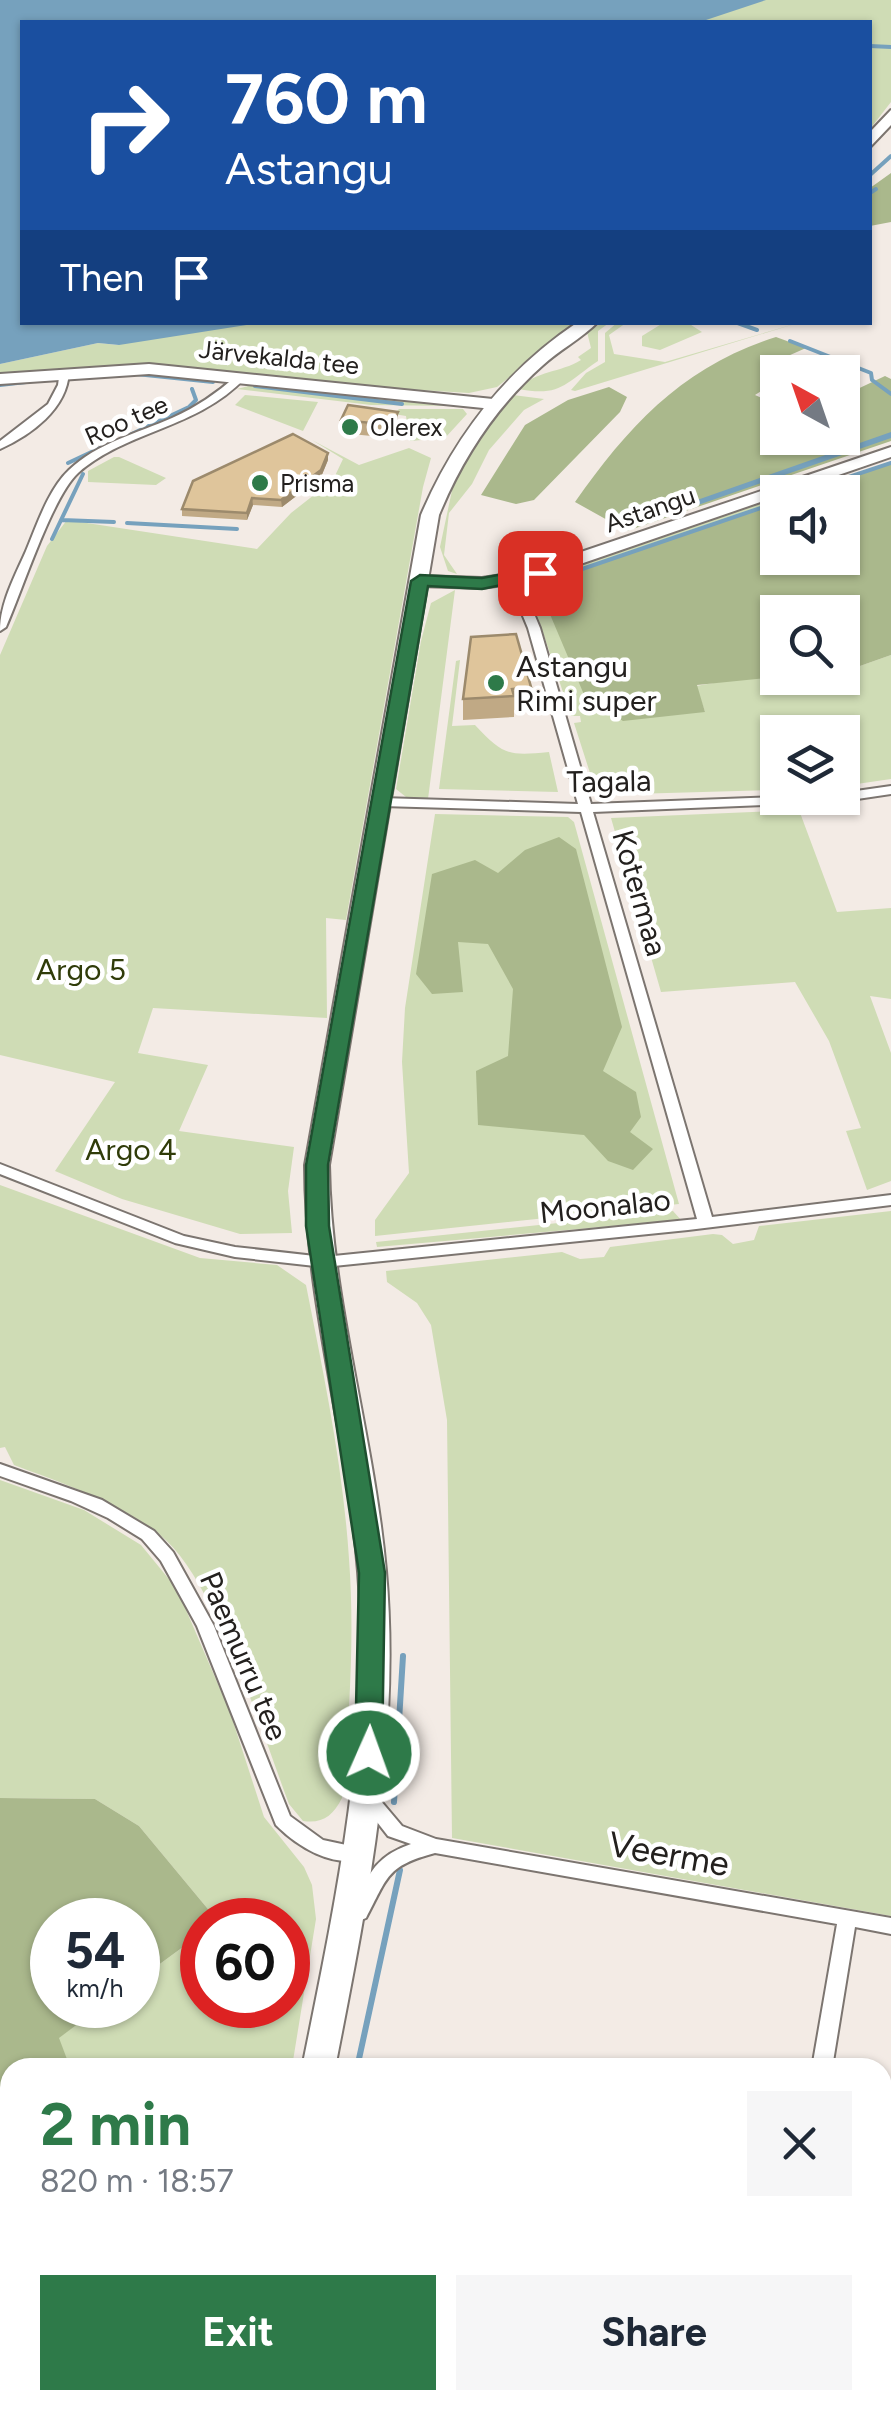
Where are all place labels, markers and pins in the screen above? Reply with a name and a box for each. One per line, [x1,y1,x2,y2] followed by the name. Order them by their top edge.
[370,412,443,442] place label: Olerex
[339,416,361,438] marker: Olerex
[280,468,354,498] place label: Prisma
[249,472,271,494] marker: Prisma
[498,531,583,616] pin
[516,648,657,719] place label: Astangu Rimi super
[485,672,507,694] marker: Astangu Rimi super

